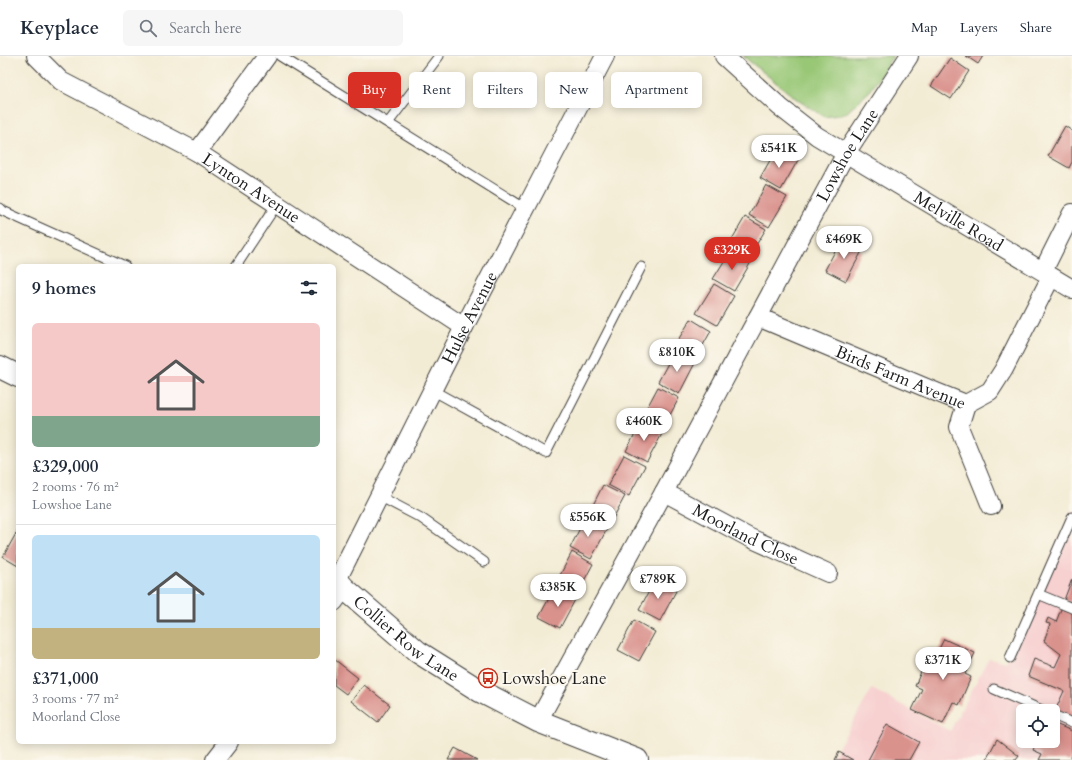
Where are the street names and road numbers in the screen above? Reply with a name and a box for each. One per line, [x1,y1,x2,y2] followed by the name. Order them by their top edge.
[811,104,884,206] street label: Lowshoe Lane
[198,147,305,228] street label: Lynton Avenue
[910,185,1007,257] street label: Melville Road
[436,267,503,368] street label: Hulse Avenue
[832,340,970,414] street label: Birds Farm Avenue
[689,498,802,570] street label: Moorland Close
[349,590,463,686] street label: Collier Row Lane

